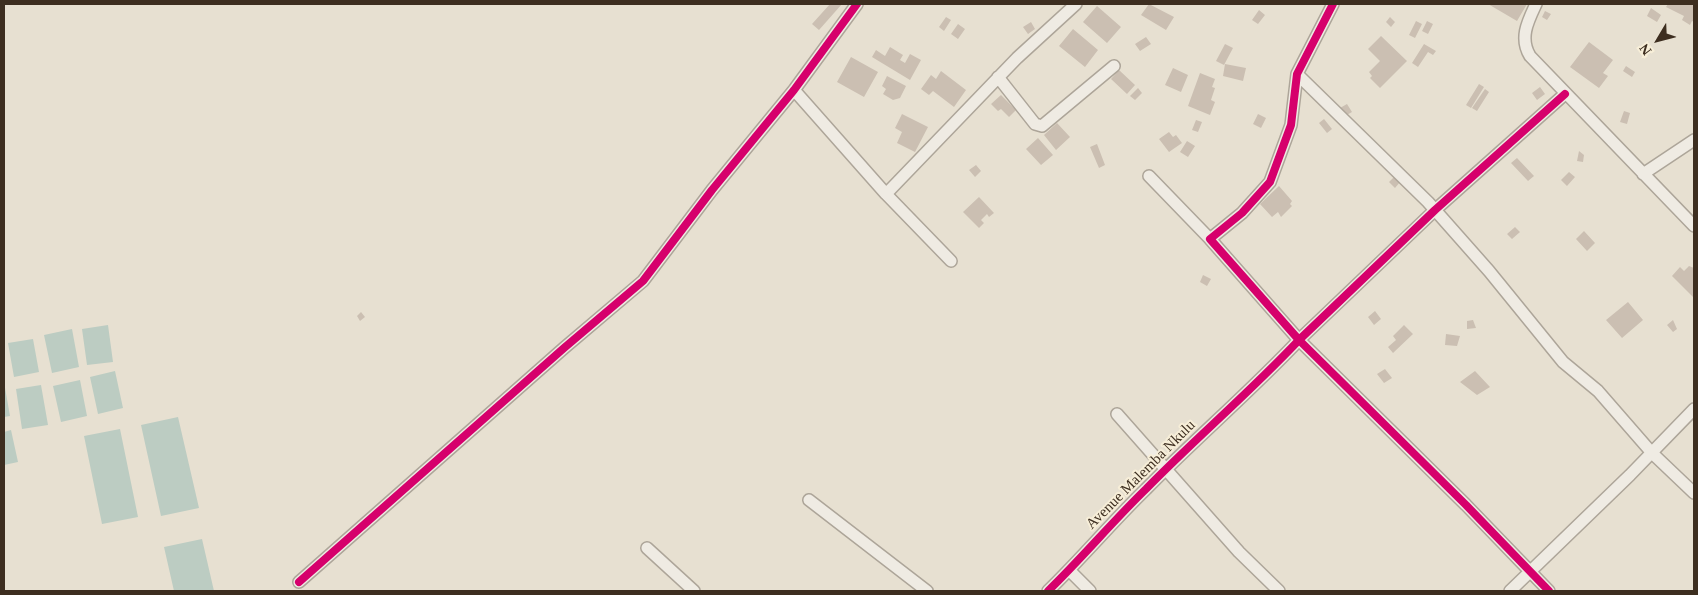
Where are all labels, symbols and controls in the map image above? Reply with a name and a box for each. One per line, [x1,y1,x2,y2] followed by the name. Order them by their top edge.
[1633,15,1683,65] north arrow
[1637,41,1655,58] text: N
[1083,417,1199,533] street label: Avenue Malemba Nkulu

